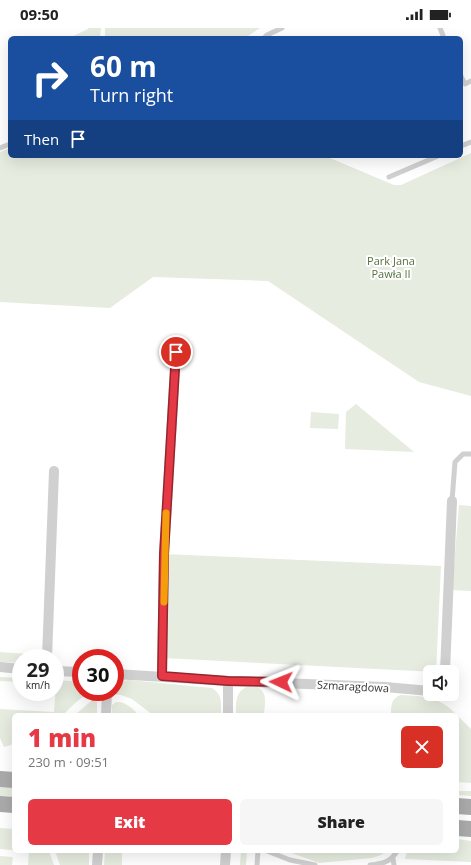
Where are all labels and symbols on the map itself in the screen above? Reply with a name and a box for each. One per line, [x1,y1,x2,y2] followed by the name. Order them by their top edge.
[367,253,415,281] park label: Park Jana Pawła II
[159,335,193,369] pin
[72,649,124,701] speed limit sign: 30
[260,661,302,703] position arrow
[317,677,389,695] street label: Szmaragdowa

